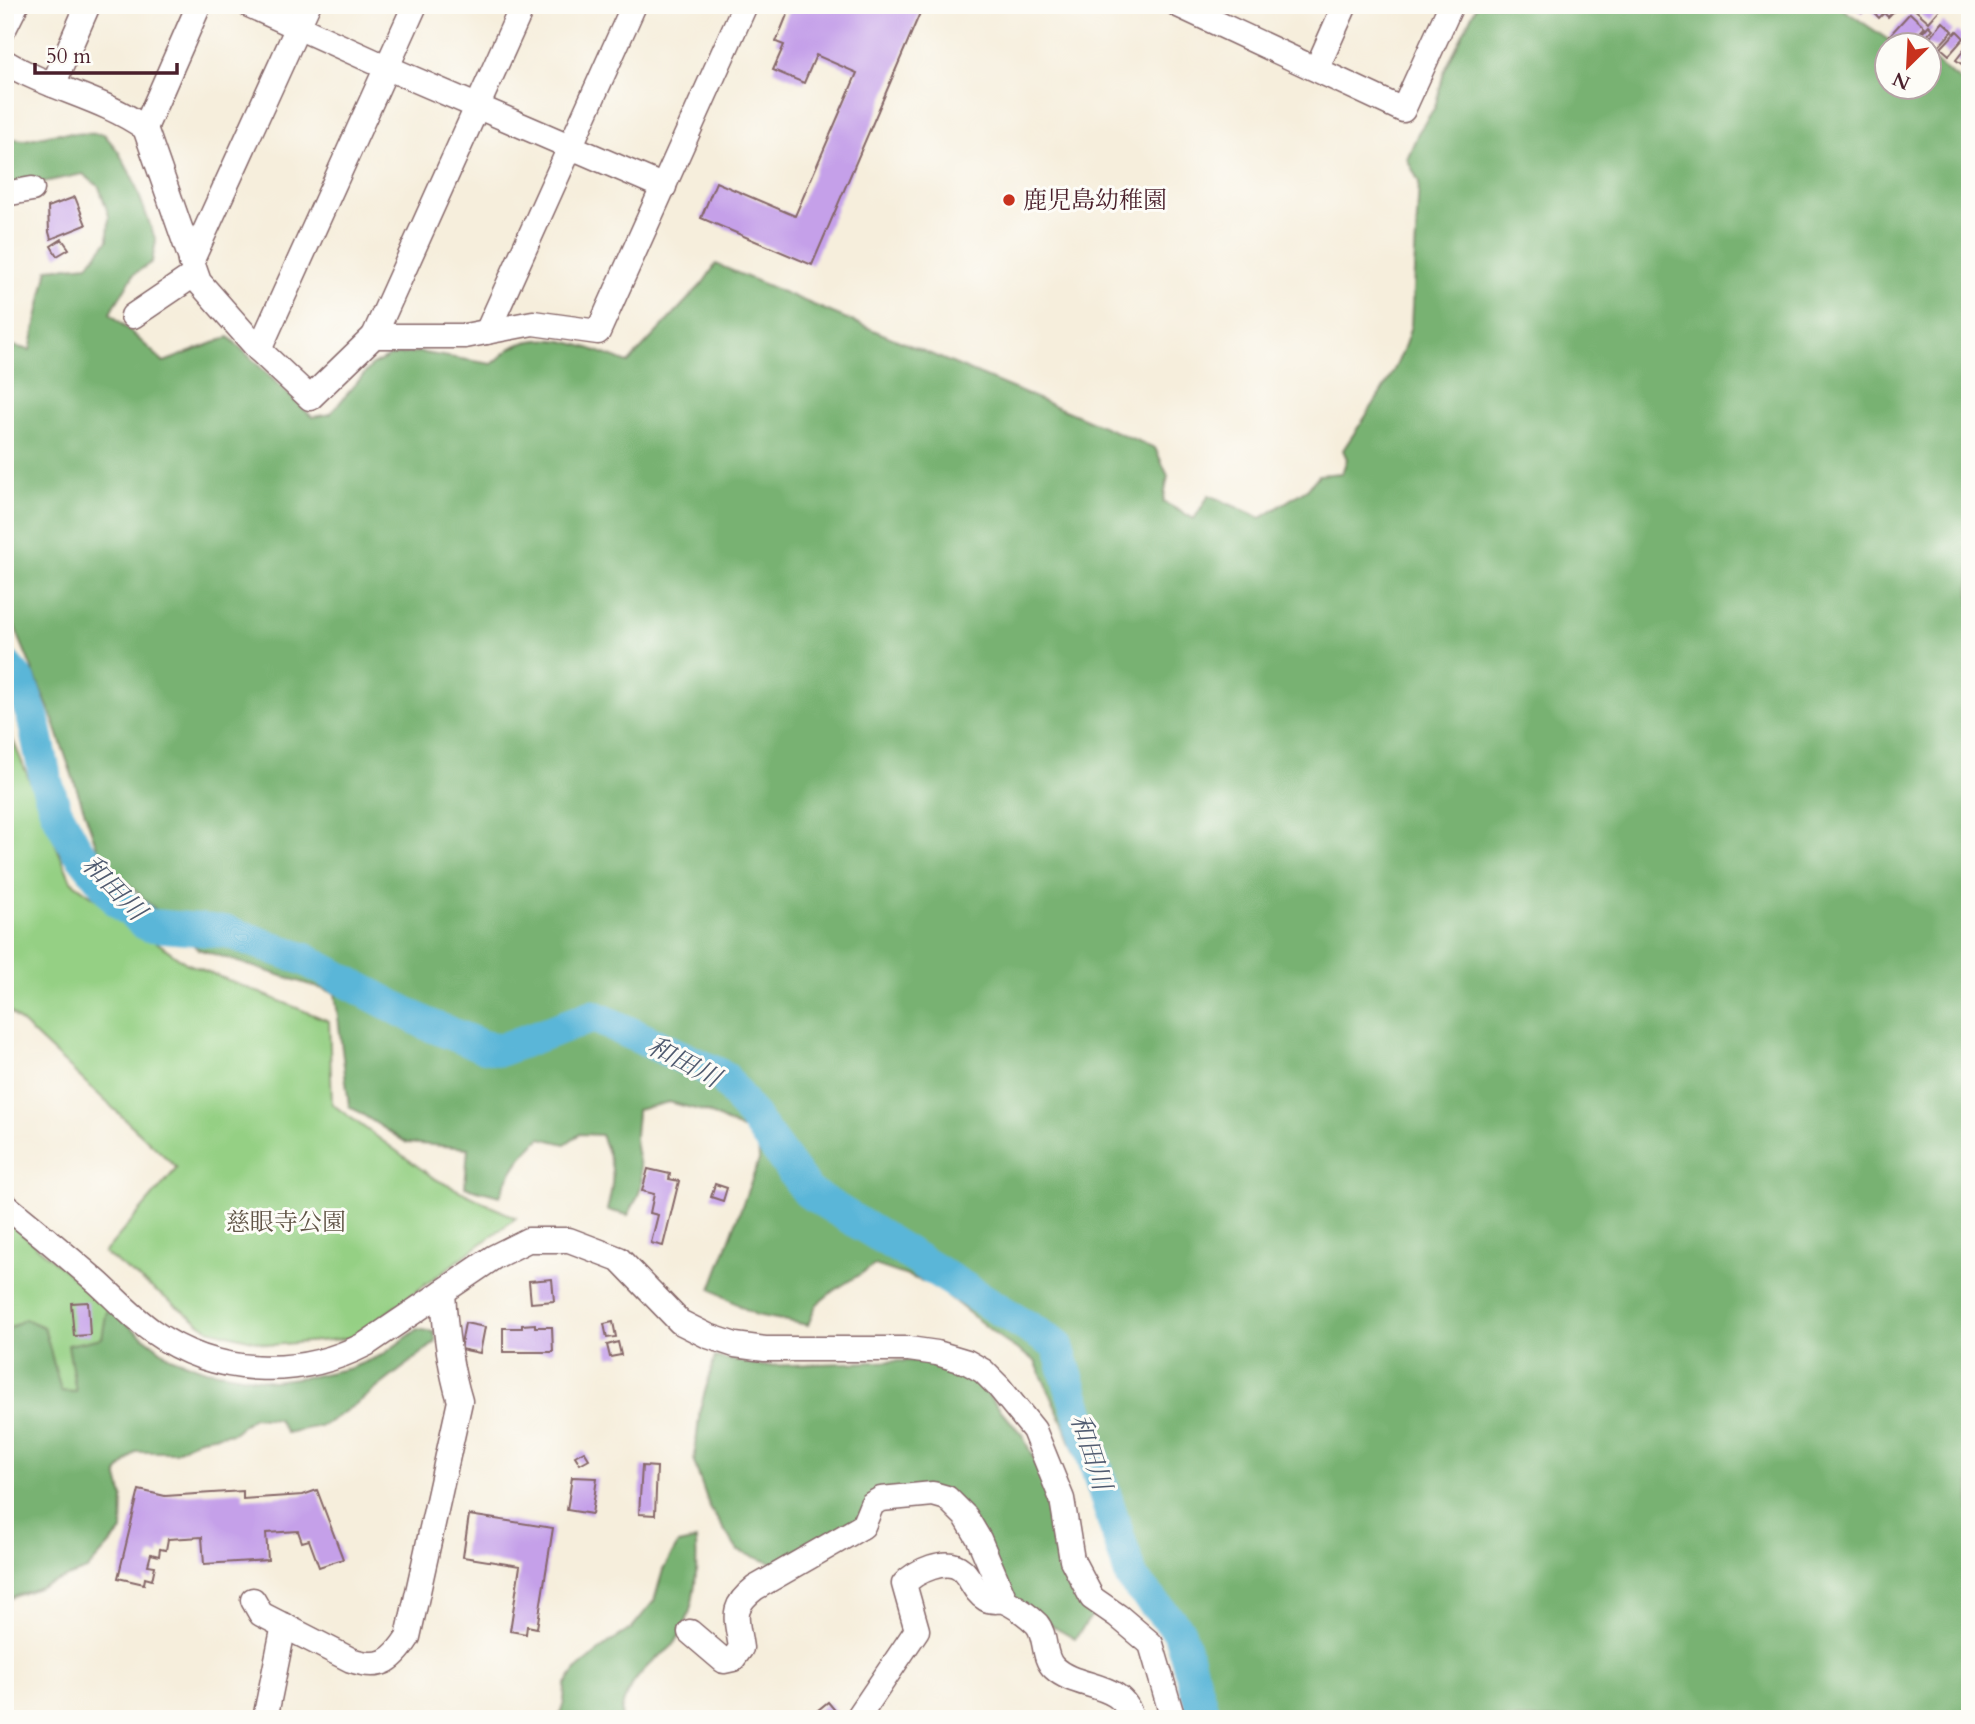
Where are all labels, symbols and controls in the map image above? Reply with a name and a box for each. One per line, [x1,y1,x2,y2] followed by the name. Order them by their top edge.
[35,32,177,76] scale bar
[1874,32,1944,102] north arrow
[46,42,91,71] text: 50 m
[1888,65,1914,96] text: N
[1023,184,1167,217] place label: 鹿児島幼稚園
[1001,192,1017,208] marker: 鹿児島幼稚園
[74,848,156,930] water label: 和田川
[641,1028,729,1097] water label: 和田川
[226,1206,346,1239] park label: 慈眼寺公園
[1062,1409,1121,1497] water label: 和田川

